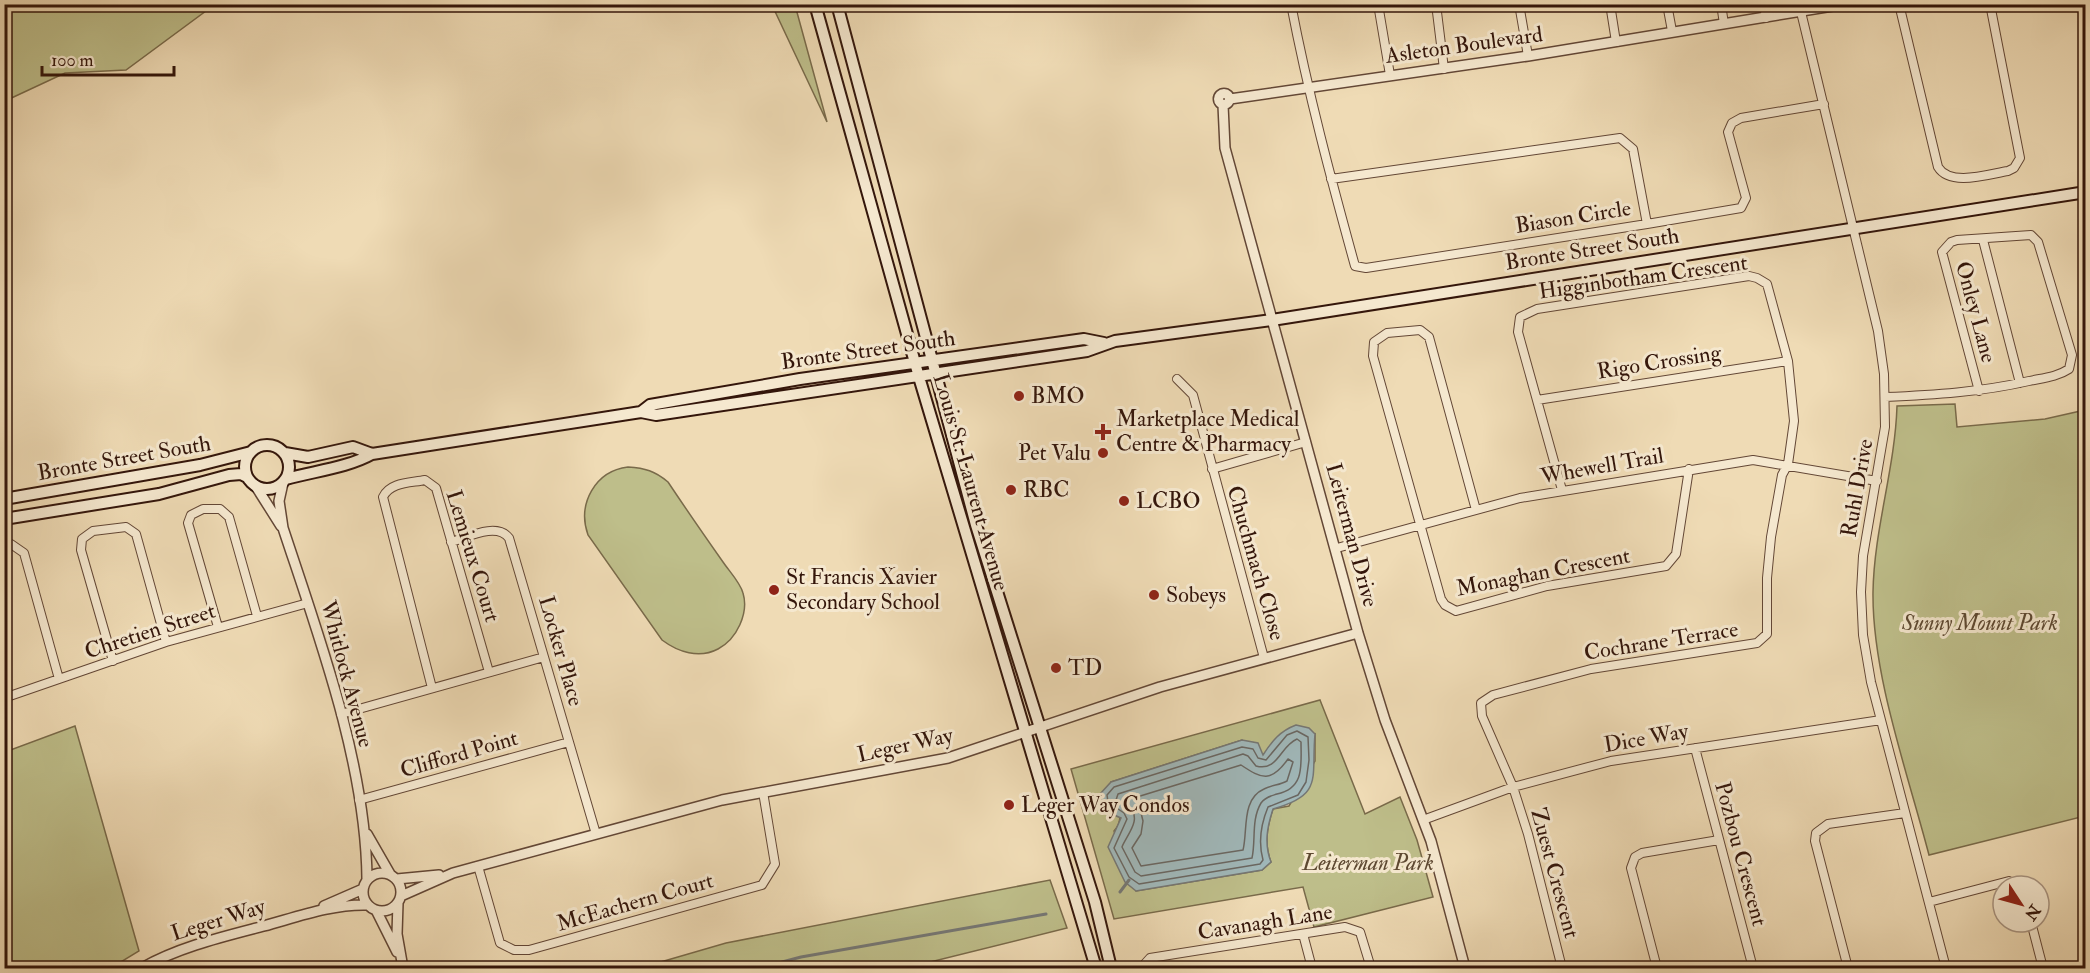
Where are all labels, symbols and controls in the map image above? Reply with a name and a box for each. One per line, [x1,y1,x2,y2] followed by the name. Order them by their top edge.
[1383,20,1544,70] street label: Asleton Boulevard
[42,39,174,77] scale bar
[51,49,94,72] text: 100 m
[1513,194,1633,240] street label: Biason Circle
[1503,221,1681,277] street label: Bronte Street South
[1537,248,1749,306] street label: Higginbotham Crescent
[1949,258,2003,366] street label: Onley Lane
[779,324,957,376] street label: Bronte Street South
[1595,338,1724,386] street label: Rigo Crossing
[927,370,1015,594] street label: Louis St. Laurent Avenue
[1031,382,1084,410] place label: BMO
[1012,389,1026,403] marker: BMO
[1116,405,1300,458] place label: Marketplace Medical Centre & Pharmacy
[1094,423,1112,441] marker: Marketplace Medical Centre & Pharmacy
[35,429,213,487] street label: Bronte Street South
[1835,437,1879,539] street label: Ruhl Drive
[1018,439,1091,467] place label: Pet Valu
[1537,441,1666,491] street label: Whewell Trail
[1096,446,1110,460] marker: Pet Valu
[1319,460,1385,610] street label: Leiterman Drive
[1023,476,1069,504] place label: RBC
[1004,483,1018,497] marker: RBC
[1221,483,1291,643] street label: Chuchmach Close
[440,487,506,625] street label: Lemieux Court
[1136,487,1200,515] place label: LCBO
[1117,494,1131,508] marker: LCBO
[1454,541,1632,603] street label: Monaghan Crescent
[786,563,940,616] place label: St Francis Xavier Secondary School
[1166,581,1226,609] place label: Sobeys
[767,583,781,597] marker: St Francis Xavier Secondary School
[1147,588,1161,602] marker: Sobeys
[532,593,590,709] street label: Locker Place
[81,597,219,665] street label: Chretien Street
[314,597,380,750] street label: Whitlock Avenue
[1901,609,2058,637] park label: Sunny Mount Park
[1582,615,1740,667] street label: Cochrane Terrace
[1068,654,1102,682] place label: TD
[1049,661,1063,675] marker: TD
[1602,717,1691,759] street label: Dice Way
[855,721,956,769] street label: Leger Way
[397,724,521,784] street label: Clifford Point
[1708,779,1774,929] street label: Pozbou Crescent
[1021,791,1190,819] place label: Leger Way Condos
[1002,798,1016,812] marker: Leger Way Condos
[1524,805,1586,941] street label: Zuest Crescent
[1301,849,1434,877] park label: Leiterman Park
[553,866,717,938] street label: McEachern Court
[1991,874,2051,934] north arrow
[168,892,269,948] street label: Leger Way
[1196,898,1334,946] street label: Cavanagh Lane
[2020,900,2045,924] text: N

